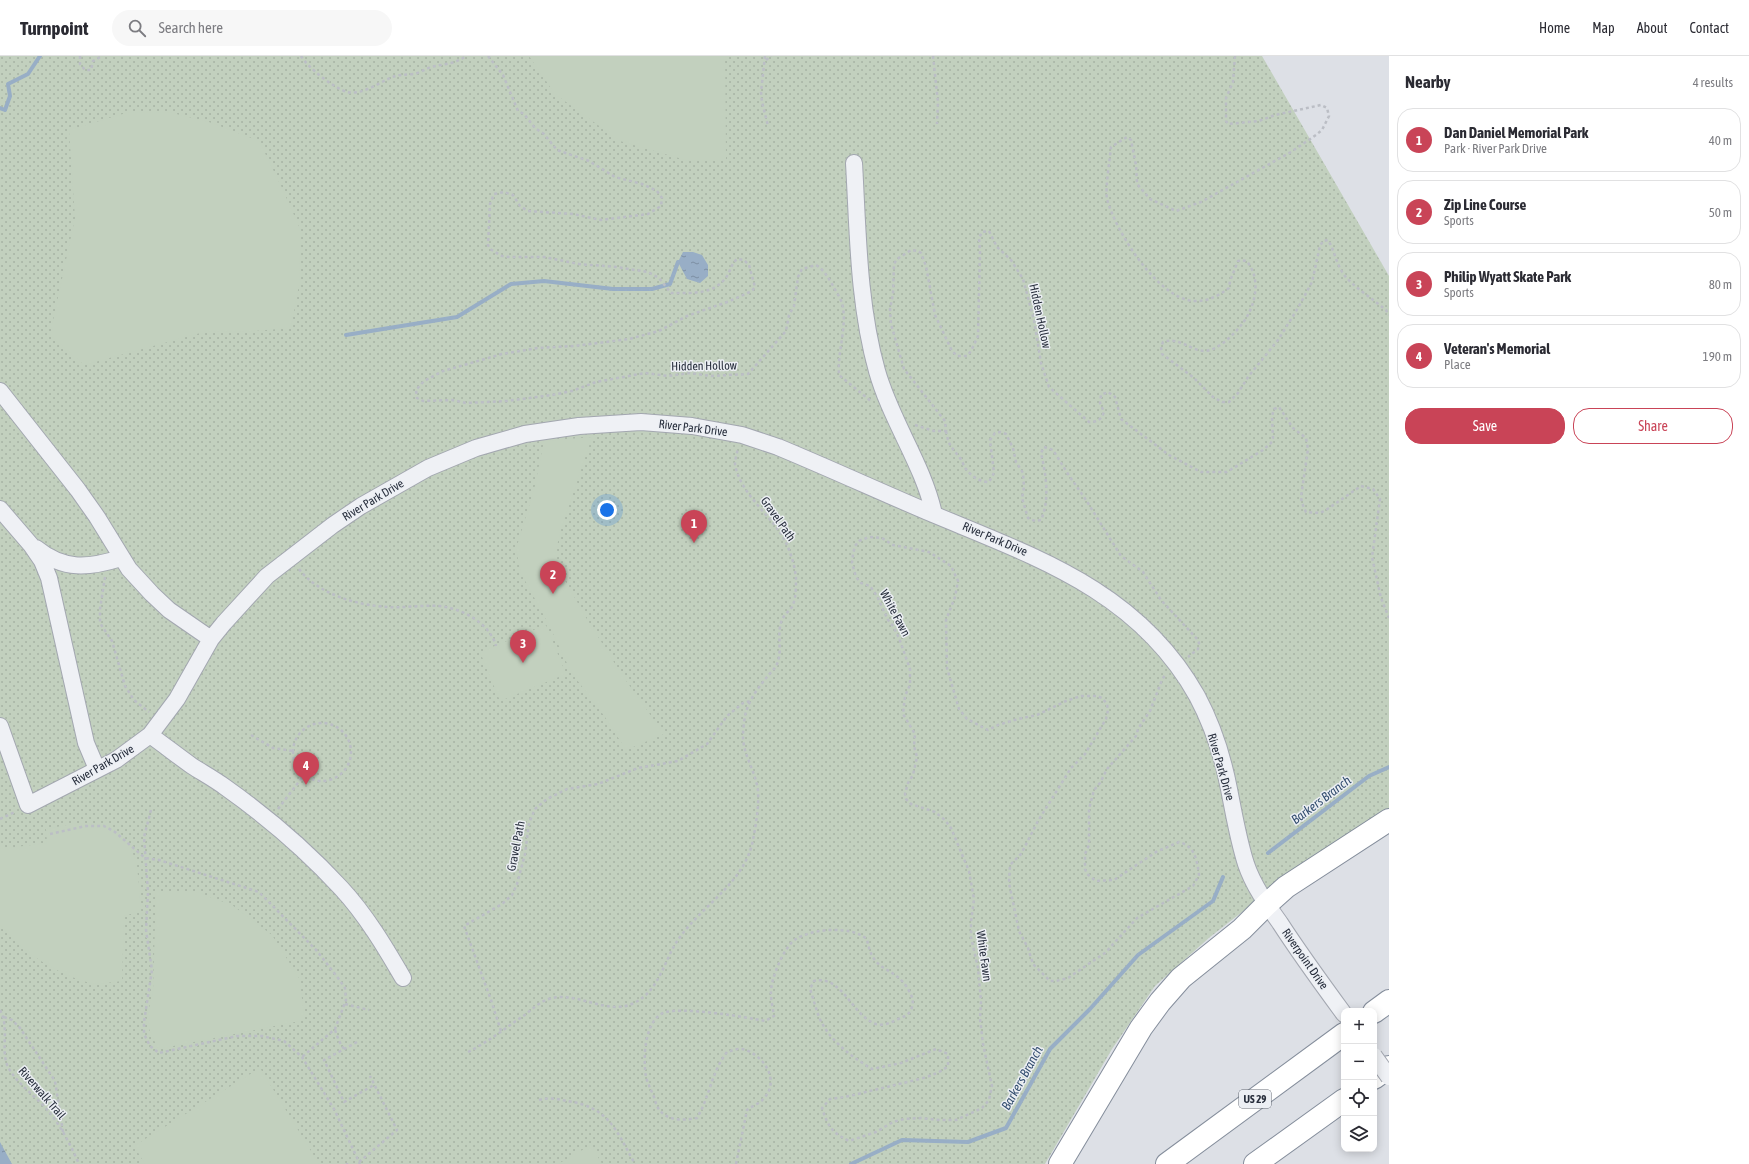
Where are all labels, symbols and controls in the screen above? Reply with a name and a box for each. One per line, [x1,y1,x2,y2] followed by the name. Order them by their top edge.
[112,10,392,46] search box
[20,17,88,39] text: Turnpoint
[126,17,148,39] icon: search
[158,19,223,36] text: Search here
[1539,20,1570,36] text: Home
[1592,20,1615,36] text: Map
[1637,20,1668,36] text: About
[1690,20,1729,36] text: Contact
[1405,72,1451,92] text: Nearby
[1693,75,1733,90] text: 4 results
[1444,124,1588,141] text: Dan Daniel Memorial Park
[1416,133,1422,148] text: 1
[1709,133,1732,148] text: 40 m
[1444,141,1547,156] text: Park · River Park Drive
[1444,196,1526,213] text: Zip Line Course
[1416,205,1422,220] text: 2
[1709,205,1732,220] text: 50 m
[1444,213,1474,228] text: Sports
[1444,268,1571,285] text: Philip Wyatt Skate Park
[1416,277,1422,292] text: 3
[1709,277,1732,292] text: 80 m
[1026,282,1054,350] street label: Hidden Hollow
[1444,285,1474,300] text: Sports
[1444,340,1550,357] text: Veteran's Memorial
[1416,349,1422,364] text: 4
[1703,349,1732,364] text: 190 m
[1444,357,1471,372] text: Place
[671,358,737,374] street label: Hidden Hollow
[1405,408,1565,444] button: Save
[1573,408,1733,444] button: Share
[658,417,728,439] street label: River Park Drive
[340,476,406,524] street label: River Park Drive
[758,494,798,544] street label: Gravel Path
[597,500,617,520] your location
[681,510,707,543] pin: 1
[960,519,1030,559] street label: River Park Drive
[540,561,566,594] pin: 2
[877,587,913,639] street label: White Fawn
[510,630,536,663] pin: 3
[1205,732,1237,802] street label: River Park Drive
[70,742,136,788] street label: River Park Drive
[293,752,319,785] pin: 4
[1288,772,1354,827] water label: Barkers Branch
[504,820,528,872] street label: Gravel Path
[1279,926,1331,992] street label: Riverpoint Drive
[974,930,994,982] street label: White Fawn
[1341,1008,1377,1152] map controls
[1341,1008,1377,1044] button: +
[998,1043,1046,1113] water label: Barkers Branch
[1341,1044,1377,1080] button: −
[16,1064,69,1123] street label: Riverwalk Trail
[1341,1080,1377,1116] button: locate
[1239,1090,1271,1108] road number: US 29
[1341,1116,1377,1152] button: layers

